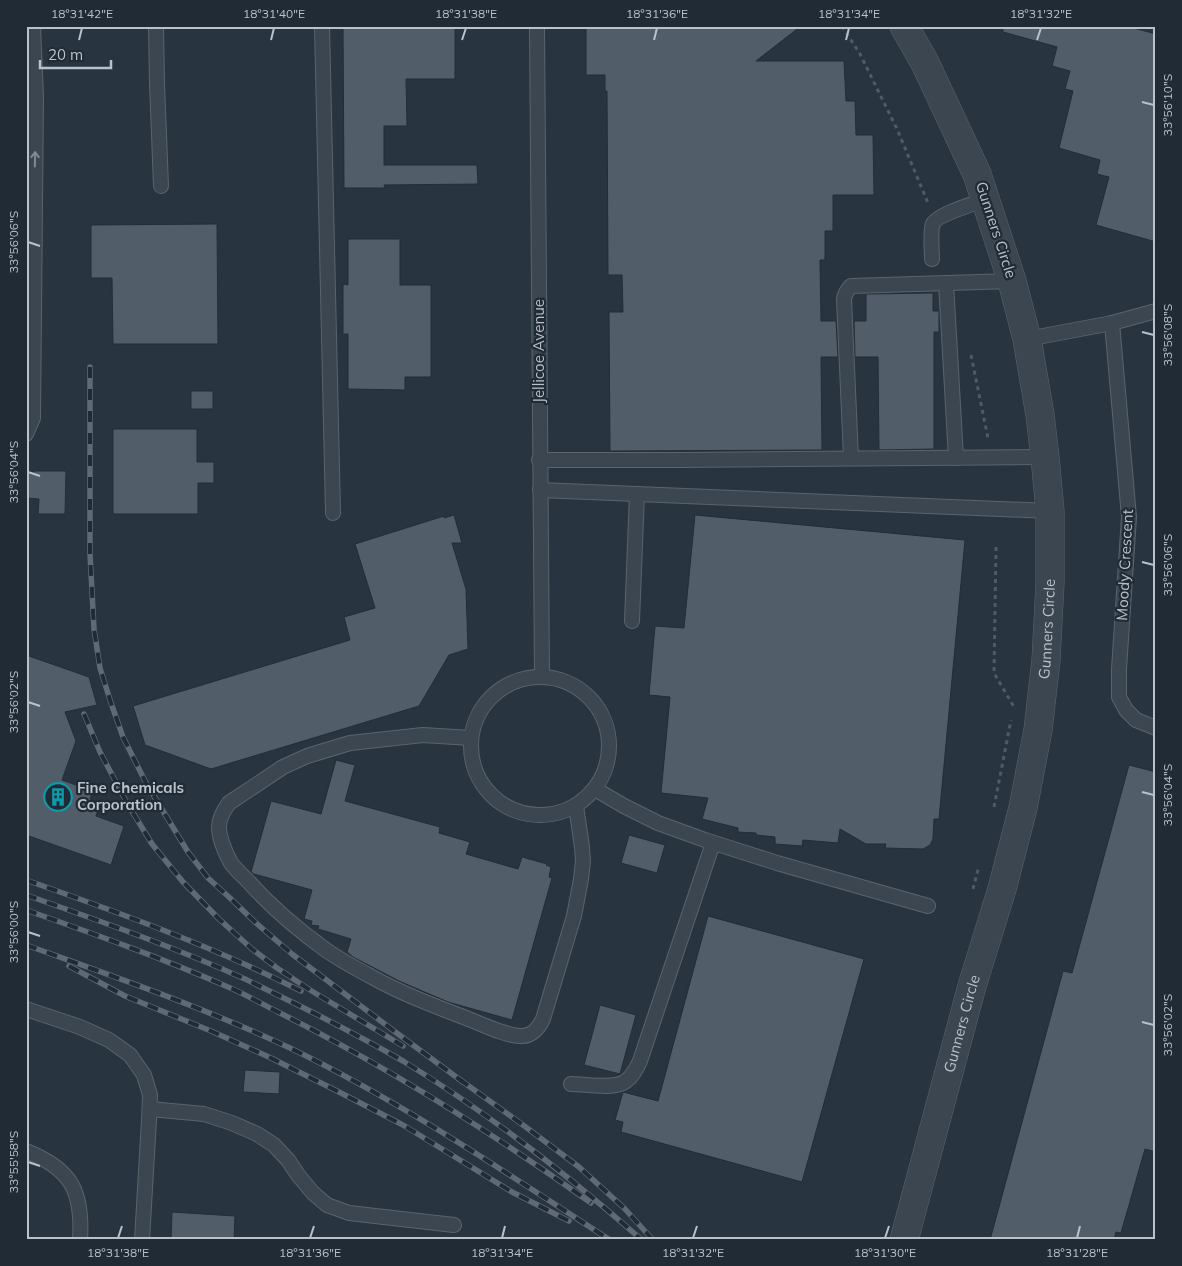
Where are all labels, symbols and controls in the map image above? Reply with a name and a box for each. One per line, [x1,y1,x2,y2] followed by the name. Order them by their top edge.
[51,6,113,21] text: 18°31'42"E
[243,6,305,21] text: 18°31'40"E
[435,6,497,21] text: 18°31'38"E
[626,6,688,21] text: 18°31'36"E
[818,6,880,21] text: 18°31'34"E
[1010,6,1072,21] text: 18°31'32"E
[40,38,111,70] scale bar
[48,45,83,64] text: 20 m
[1160,74,1175,136] text: 33°56'10"S
[30,151,40,168] one-way arrow
[972,179,1021,281] street label: Gunners Circle
[6,211,21,273] text: 33°56'06"S
[529,299,548,403] street label: Jellicoe Avenue
[1160,304,1175,366] text: 33°56'08"S
[6,441,21,503] text: 33°56'04"S
[1112,509,1137,621] street label: Moody Crescent
[1160,534,1175,596] text: 33°56'06"S
[1034,579,1059,680] street label: Gunners Circle
[6,671,21,733] text: 33°56'02"S
[1160,764,1175,826] text: 33°56'04"S
[77,778,184,814] place label: Fine Chemicals Corporation
[43,782,73,812] building icon: Fine Chemicals Corporation
[6,901,21,963] text: 33°56'00"S
[939,972,984,1075] street label: Gunners Circle
[1160,994,1175,1056] text: 33°56'02"S
[6,1131,21,1193] text: 33°55'58"S
[87,1245,149,1260] text: 18°31'38"E
[279,1245,341,1260] text: 18°31'36"E
[471,1245,533,1260] text: 18°31'34"E
[662,1245,724,1260] text: 18°31'32"E
[854,1245,916,1260] text: 18°31'30"E
[1046,1245,1108,1260] text: 18°31'28"E

